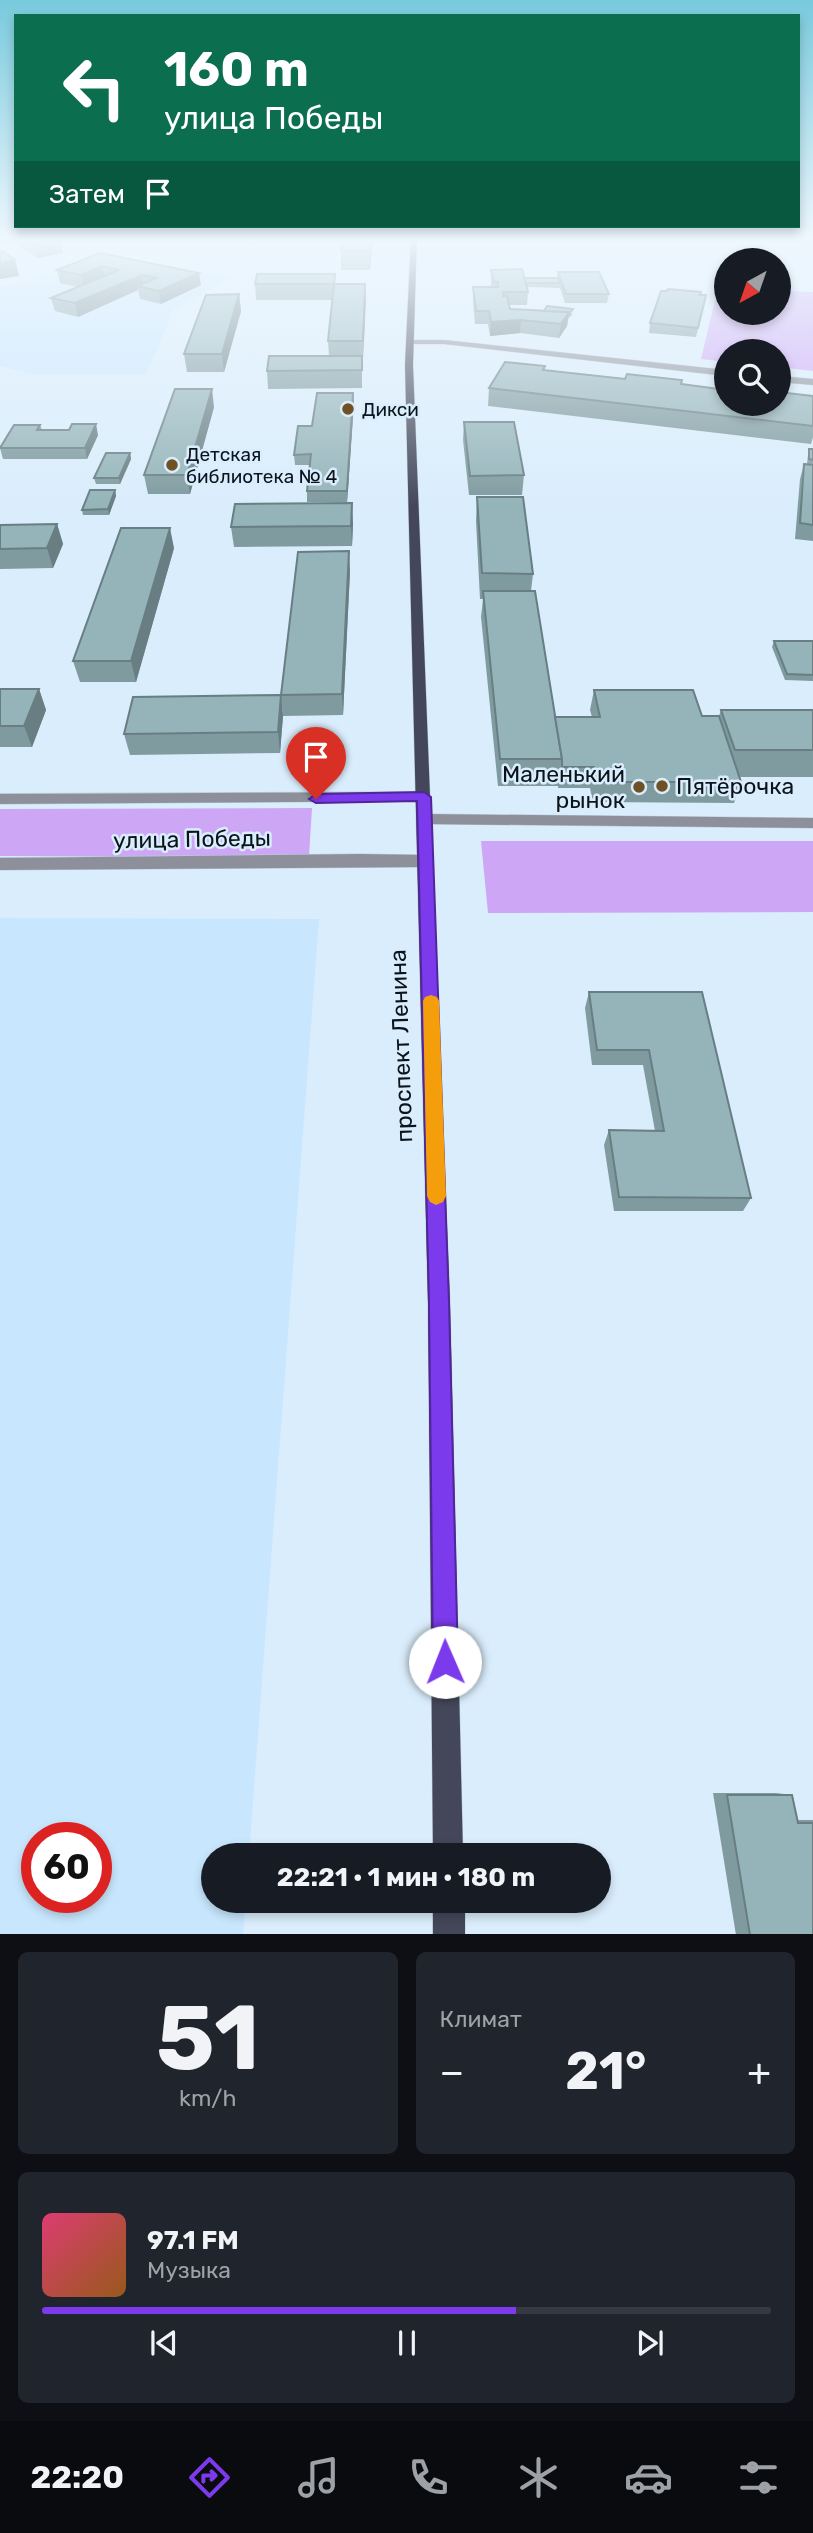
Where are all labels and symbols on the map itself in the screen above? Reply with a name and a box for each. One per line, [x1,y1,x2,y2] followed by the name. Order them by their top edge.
[714,248,791,326] north arrow
[362,398,419,421] place label: Дикси
[340,401,356,417] marker: Дикси
[186,443,337,488] place label: Детская библиотека № 4
[164,457,180,473] marker: Детская библиотека № 4
[286,727,346,799] pin
[502,760,625,814] place label: Маленький рынок
[676,772,794,800] place label: Пятёрочка
[654,778,670,794] marker: Пятёрочка
[631,779,647,795] marker: Маленький рынок
[113,824,271,854] street label: улица Победы
[384,949,418,1143] street label: проспект Ленина
[408,1625,482,1699] position arrow
[21,1822,112,1913] speed limit sign: 60

